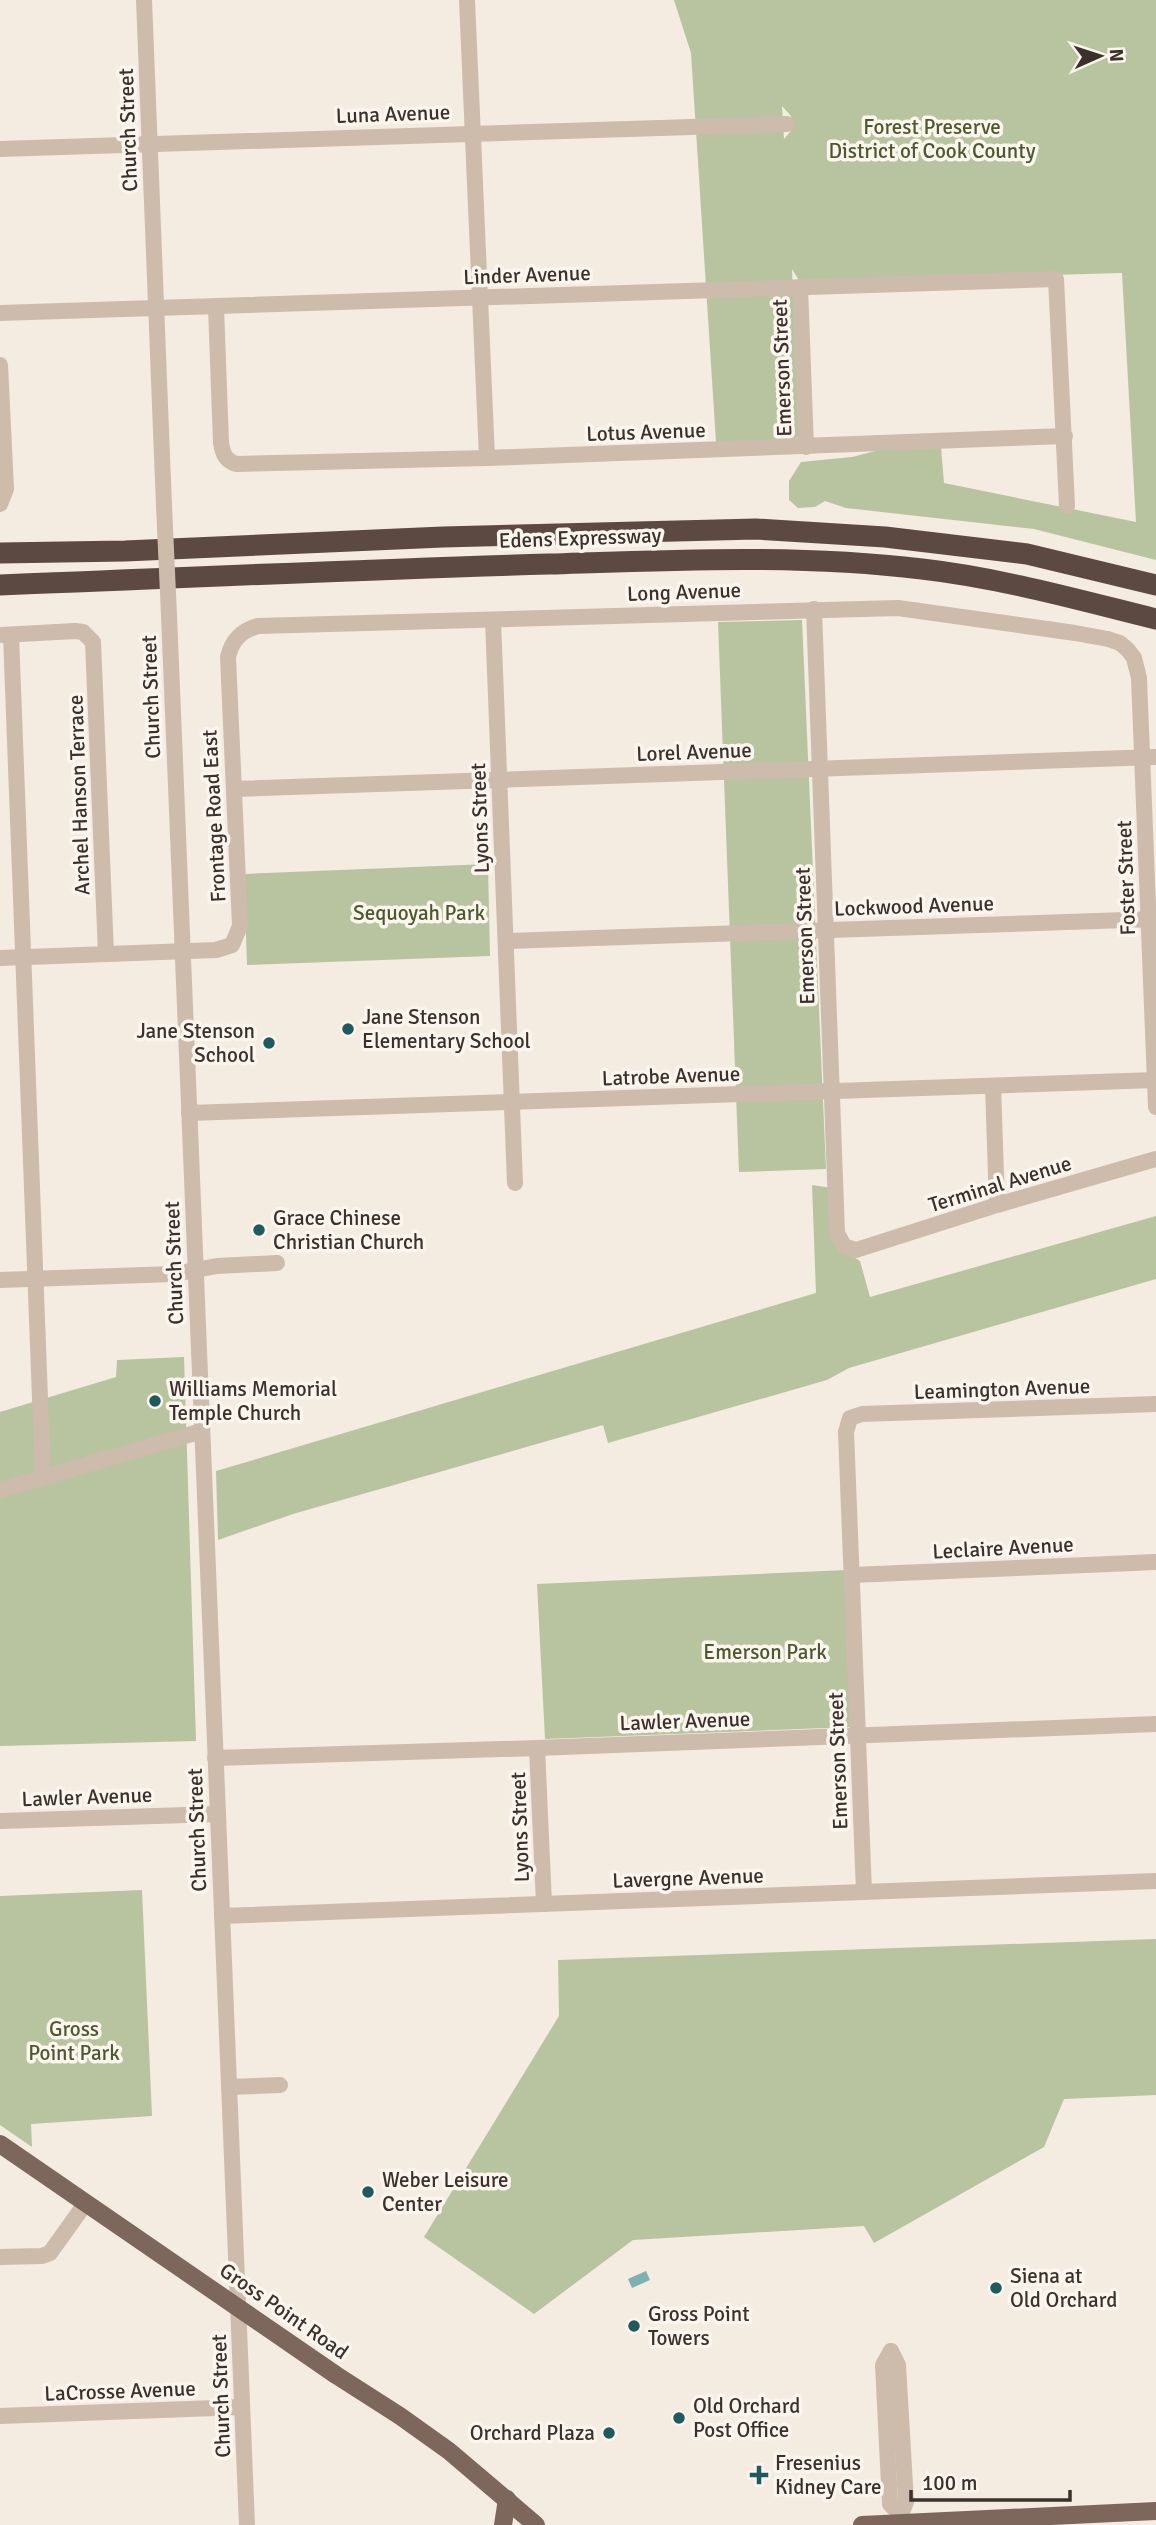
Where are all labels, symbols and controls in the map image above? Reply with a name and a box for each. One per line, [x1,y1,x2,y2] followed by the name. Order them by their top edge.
[1065,21,1135,91] north arrow
[1104,48,1128,62] text: N
[113,68,143,192] street label: Church Street
[335,99,451,129] street label: Luna Avenue
[828,114,1036,164] park label: Forest Preserve District of Cook County
[463,260,591,290] street label: Linder Avenue
[767,299,797,437] street label: Emerson Street
[586,417,706,447] street label: Lotus Avenue
[498,522,662,554] street label: Edens Expressway
[626,577,742,607] street label: Long Avenue
[136,635,166,759] street label: Church Street
[63,694,95,896] street label: Archel Hanson Terrace
[196,729,232,903] street label: Frontage Road East
[636,737,752,767] street label: Lorel Avenue
[465,762,495,874] street label: Lyons Street
[1111,820,1141,936] street label: Foster Street
[790,867,820,1005] street label: Emerson Street
[834,890,994,922] street label: Lockwood Avenue
[353,900,485,926] park label: Sequoyah Park
[362,1004,531,1054] place label: Jane Stenson Elementary School
[137,1018,255,1068] place label: Jane Stenson School
[340,1021,356,1037] marker: Jane Stenson Elementary School
[261,1035,277,1051] marker: Jane Stenson School
[601,1061,741,1091] street label: Latrobe Avenue
[926,1150,1074,1218] street label: Terminal Avenue
[159,1201,189,1325] street label: Church Street
[273,1205,424,1255] place label: Grace Chinese Christian Church
[251,1222,267,1238] marker: Grace Chinese Christian Church
[913,1373,1091,1405] street label: Leamington Avenue
[169,1376,337,1426] place label: Williams Memorial Temple Church
[147,1393,163,1409] marker: Williams Memorial Temple Church
[932,1531,1074,1565] street label: Leclaire Avenue
[703,1639,827,1665] park label: Emerson Park
[823,1692,853,1830] street label: Emerson Street
[619,1706,751,1736] street label: Lawler Avenue
[182,1768,212,1892] street label: Church Street
[505,1771,535,1883] street label: Lyons Street
[21,1782,153,1812] street label: Lawler Avenue
[612,1862,764,1894] street label: Lavergne Avenue
[28,2016,120,2066] park label: Gross Point Park
[382,2167,509,2217] place label: Weber Leisure Center
[360,2184,376,2200] marker: Weber Leisure Center
[215,2257,353,2365] street label: Gross Point Road
[1010,2263,1117,2313] place label: Siena at Old Orchard
[988,2280,1004,2296] marker: Siena at Old Orchard
[648,2301,750,2351] place label: Gross Point Towers
[626,2318,642,2334] marker: Gross Point Towers
[206,2334,236,2458] street label: Church Street
[44,2375,196,2407] street label: LaCrosse Avenue
[693,2393,800,2443] place label: Old Orchard Post Office
[671,2410,687,2426] marker: Old Orchard Post Office
[470,2420,595,2446] place label: Orchard Plaza
[601,2425,617,2441] marker: Orchard Plaza
[775,2450,882,2500] place label: Fresenius Kidney Care
[911,2458,1070,2502] scale bar
[749,2465,769,2485] marker: Fresenius Kidney Care
[922,2470,977,2496] text: 100 m

